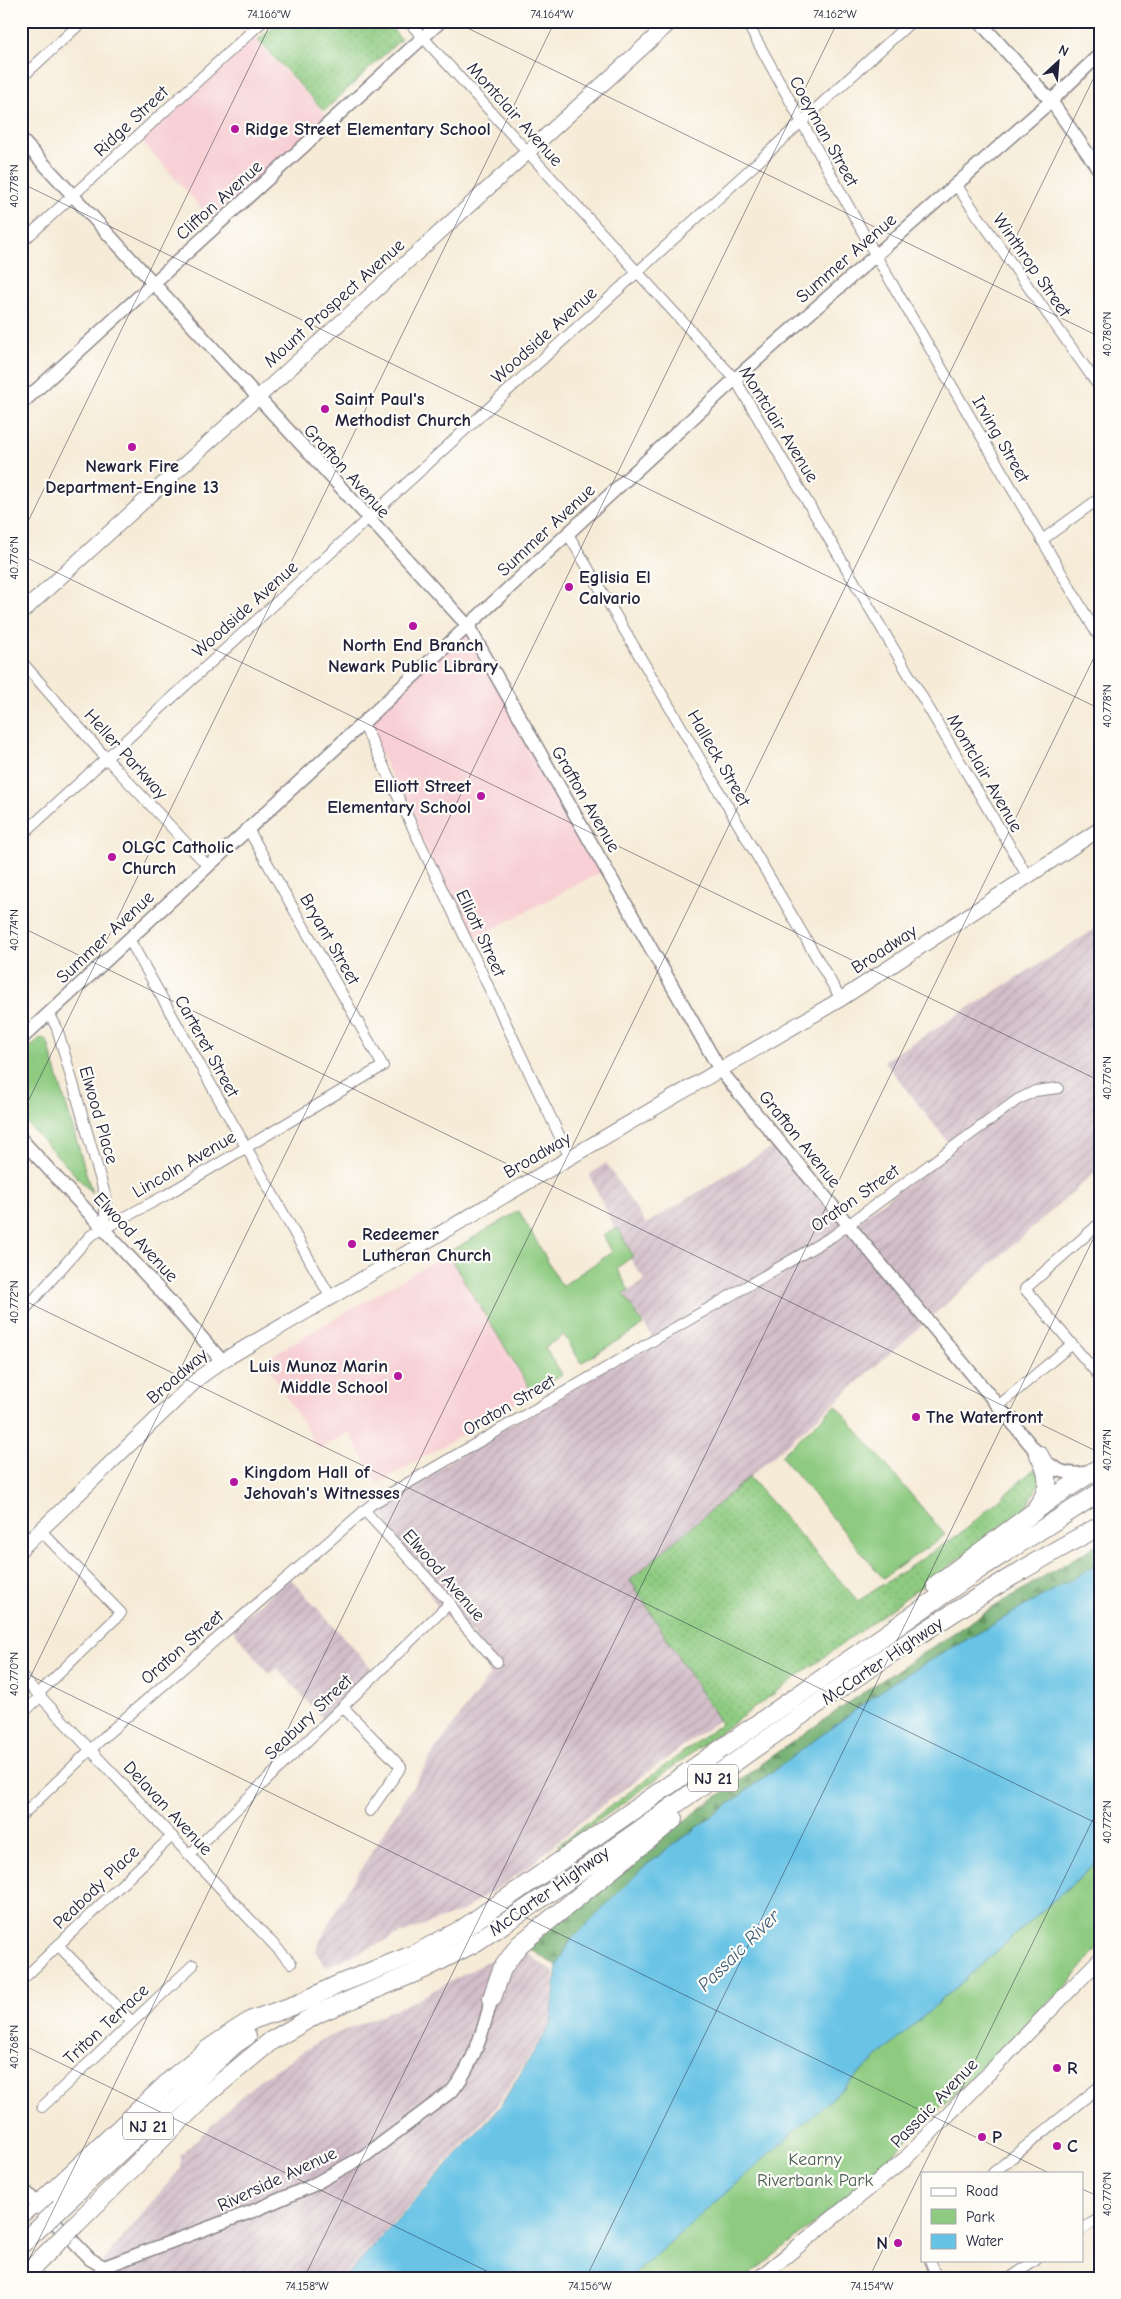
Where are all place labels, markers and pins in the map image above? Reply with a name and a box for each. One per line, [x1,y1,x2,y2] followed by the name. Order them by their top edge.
[245,119,491,140] place label: Ridge Street Elementary School
[229,123,241,135] marker: Ridge Street Elementary School
[335,389,471,431] place label: Saint Paul's Methodist Church
[319,403,331,415] marker: Saint Paul's Methodist Church
[126,441,138,453] marker: Newark Fire Department-Engine 13
[45,456,219,498] place label: Newark Fire Department-Engine 13
[579,567,651,609] place label: Eglisia El Calvario
[563,581,575,593] marker: Eglisia El Calvario
[407,620,419,632] marker: North End Branch Newark Public Library
[328,635,499,677] place label: North End Branch Newark Public Library
[327,776,472,818] place label: Elliott Street Elementary School
[475,790,487,802] marker: Elliott Street Elementary School
[122,837,234,879] place label: OLGC Catholic Church
[106,851,118,863] marker: OLGC Catholic Church
[362,1224,491,1266] place label: Redeemer Lutheran Church
[346,1238,358,1250] marker: Redeemer Lutheran Church
[249,1356,388,1398] place label: Luis Munoz Marin Middle School
[392,1370,404,1382] marker: Luis Munoz Marin Middle School
[926,1407,1044,1428] place label: The Waterfront
[910,1411,922,1423] marker: The Waterfront
[244,1462,400,1504] place label: Kingdom Hall of Jehovah's Witnesses
[228,1476,240,1488] marker: Kingdom Hall of Jehovah's Witnesses
[1067,2058,1078,2079] place label: R
[1051,2062,1063,2074] marker: R
[992,2127,1002,2148] place label: P
[976,2131,988,2143] marker: P
[1067,2136,1078,2157] place label: C
[1051,2140,1063,2152] marker: C
[876,2233,888,2254] place label: N
[892,2237,904,2249] marker: N

